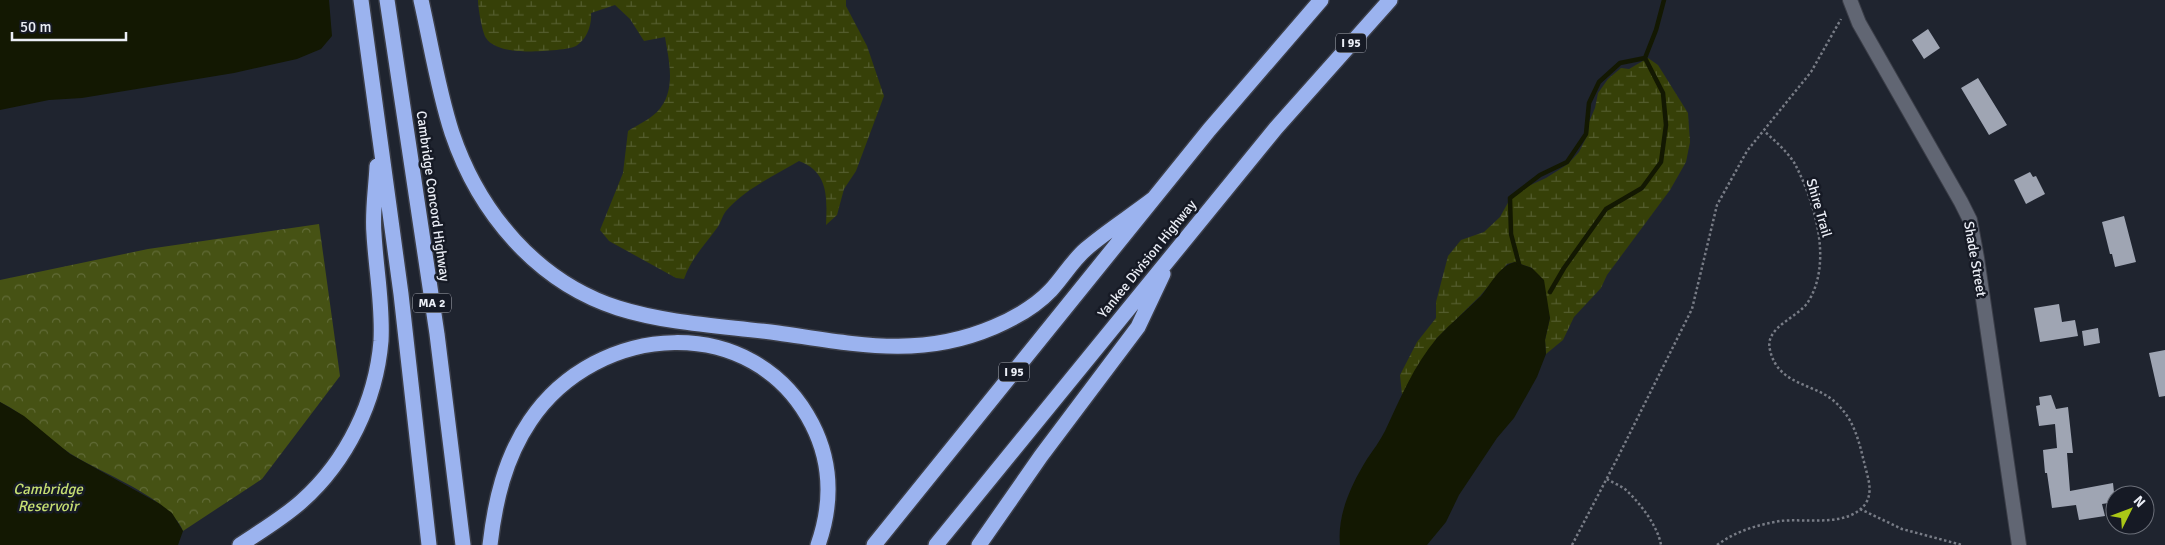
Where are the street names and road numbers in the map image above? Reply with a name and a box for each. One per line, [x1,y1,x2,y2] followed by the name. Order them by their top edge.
[1336,34,1366,52] road number: I 95
[413,110,453,283] street label: Cambridge Concord Highway
[1802,177,1836,239] street label: Shire Trail
[1094,196,1200,322] street label: Yankee Division Highway
[1960,220,1990,298] street label: Shade Street
[413,294,451,312] road number: MA 2
[999,362,1029,382] road number: I 95

